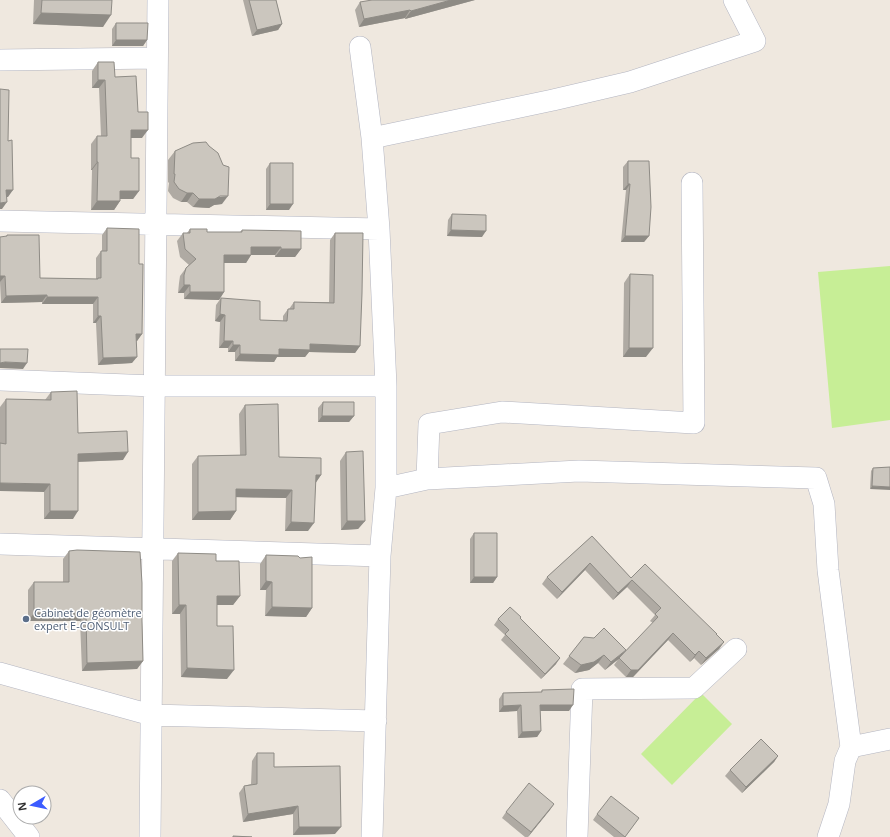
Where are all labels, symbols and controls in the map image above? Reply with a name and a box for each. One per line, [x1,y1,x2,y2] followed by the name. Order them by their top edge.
[34,605,142,633] place label: Cabinet de géomètre expert E-CONSULT
[21,614,31,624] marker: Cabinet de géomètre expert E-CONSULT
[12,785,52,825] north arrow
[14,801,30,812] text: N

